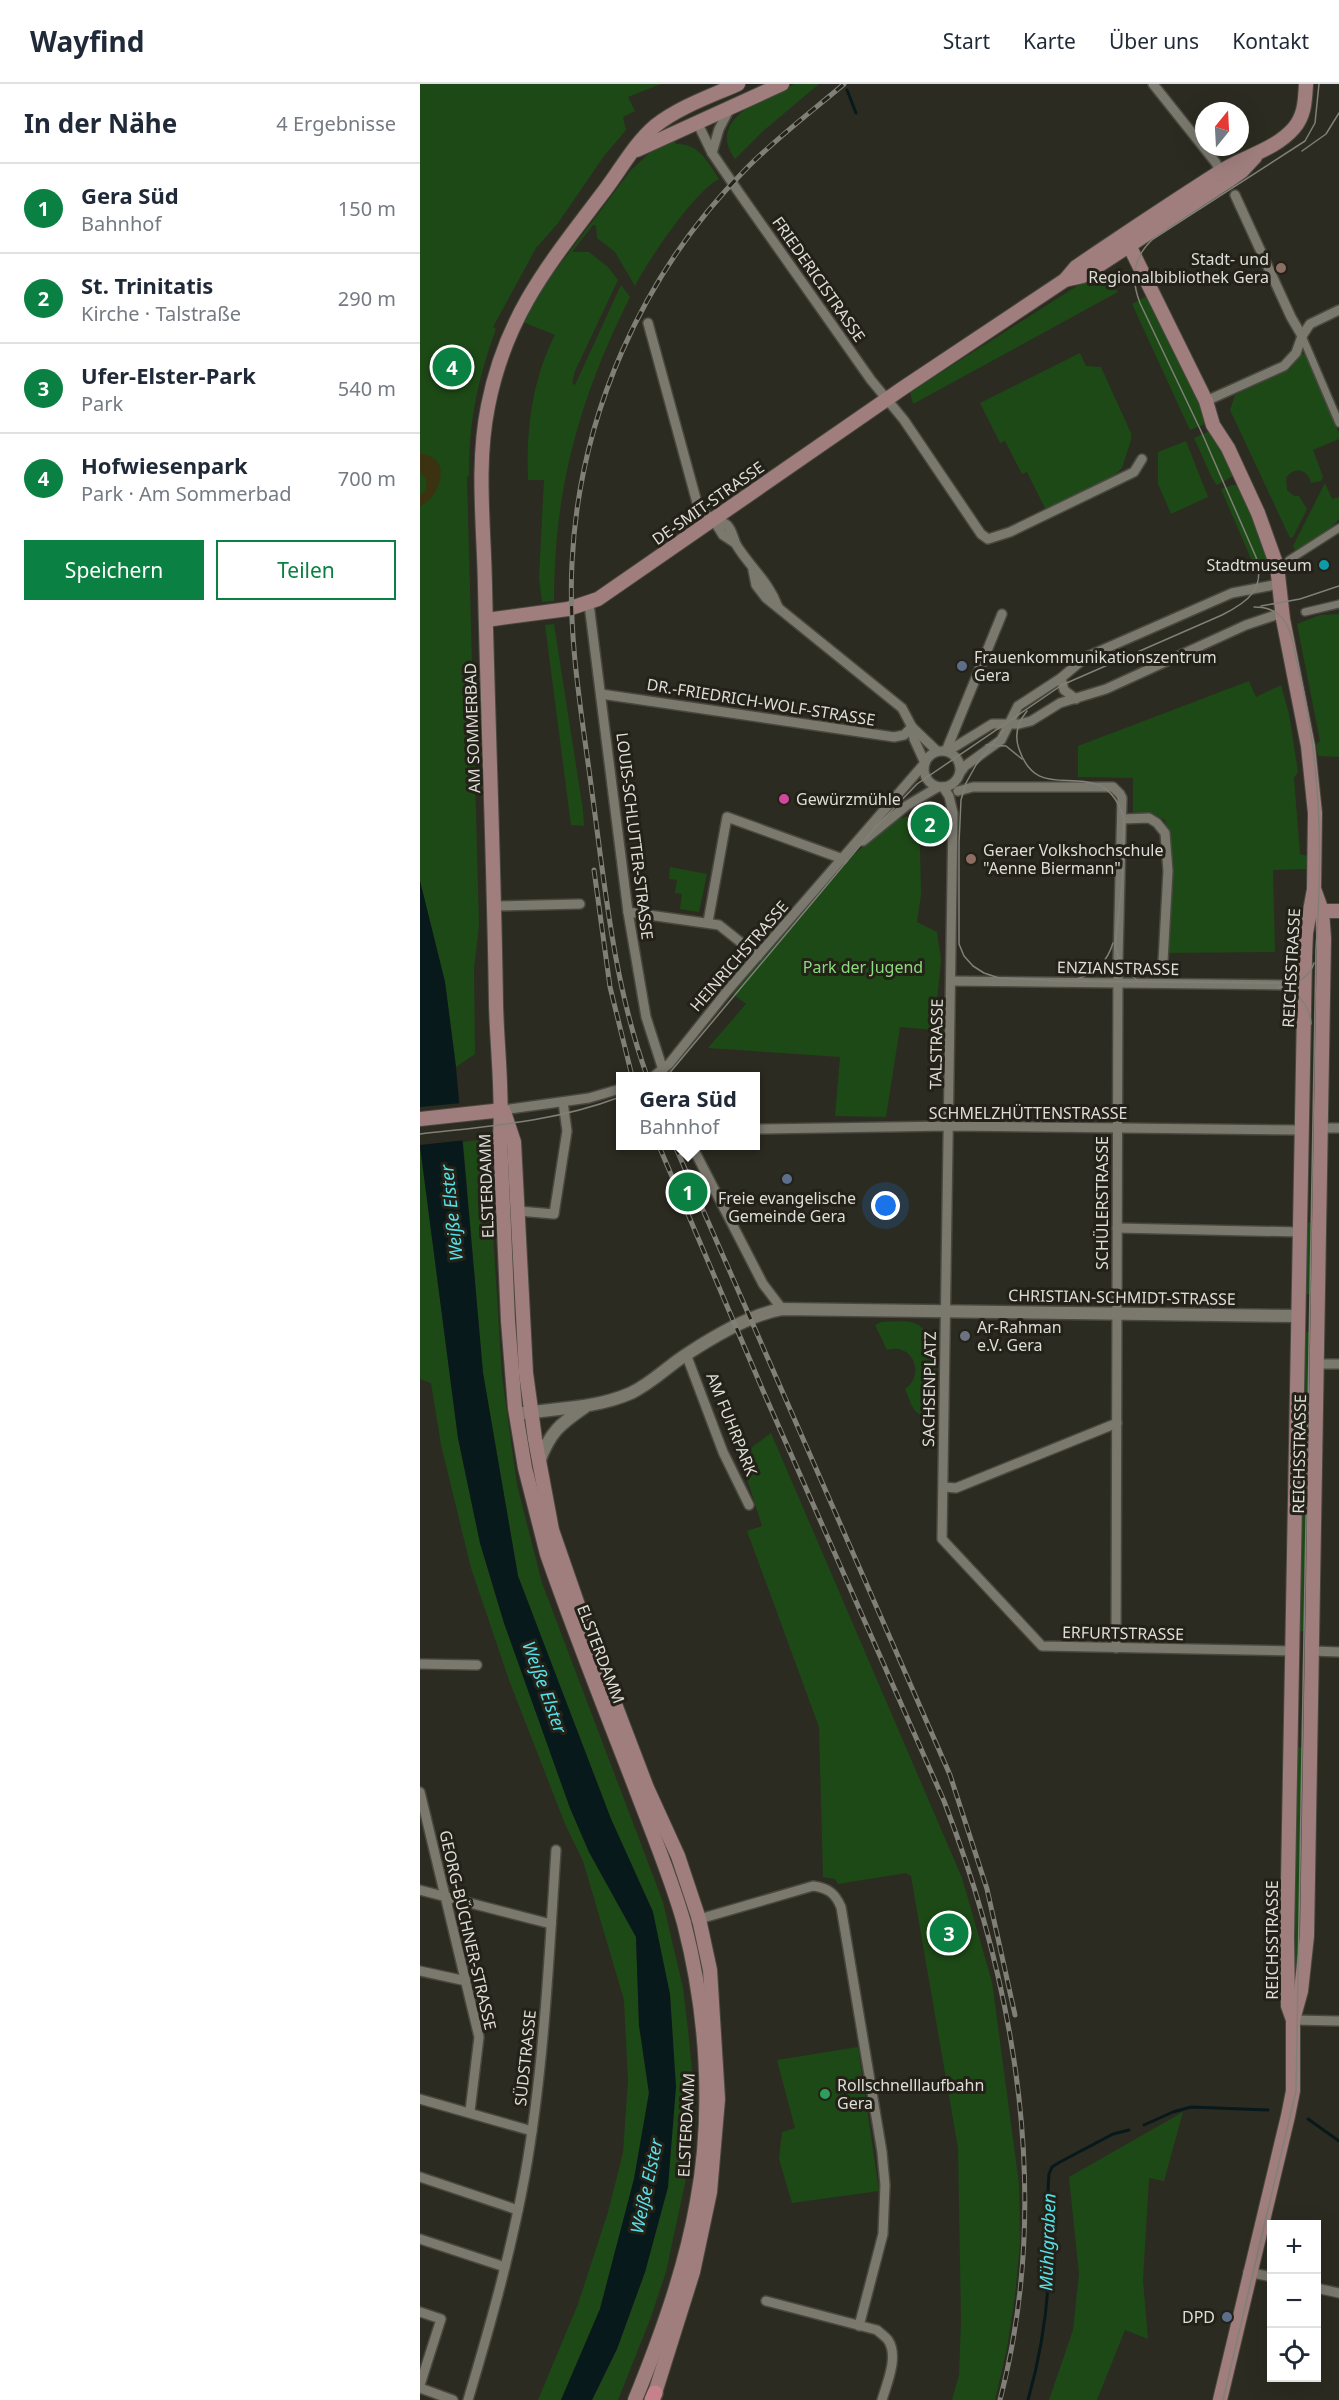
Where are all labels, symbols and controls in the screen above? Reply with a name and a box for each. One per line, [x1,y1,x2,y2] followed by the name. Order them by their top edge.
[30,22,144,60] text: Wayfind
[943,27,990,55] text: Start
[1023,27,1076,55] text: Karte
[1109,27,1199,55] text: Über uns
[1232,27,1309,55] text: Kontakt
[1195,102,1249,156] north arrow
[24,105,177,141] text: In der Nähe
[276,110,396,137] text: 4 Ergebnisse
[81,180,179,210] text: Gera Süd
[38,195,49,222] text: 1
[338,195,396,222] text: 150 m
[81,210,161,237] text: Bahnhof
[767,212,871,346] street label: FRIEDERICISTRASSE
[1088,248,1269,288] place label: Stadt- und Regionalbibliothek Gera
[1274,261,1288,275] marker: Stadt- und Regionalbibliothek Gera
[81,270,213,300] text: St. Trinitatis
[38,285,49,312] text: 2
[338,285,396,312] text: 290 m
[81,300,241,327] text: Kirche · Talstraße
[432,344,471,390] pin: 4
[81,360,256,390] text: Ufer-Elster-Park
[38,375,49,402] text: 3
[338,375,396,402] text: 540 m
[81,390,123,417] text: Park
[81,450,248,480] text: Hofwiesenpark
[648,456,768,550] street label: DE-SMIT-STRASSE
[38,465,49,492] text: 4
[338,465,396,492] text: 700 m
[81,480,292,507] text: Park · Am Sommerbad
[24,540,204,600] button: Speichern
[216,540,396,600] button: Teilen
[1206,554,1312,576] place label: Stadtmuseum
[1317,558,1331,572] marker: Stadtmuseum
[974,646,1217,686] place label: Frauenkommunikationszentrum Gera
[955,659,969,673] marker: Frauenkommunikationszentrum Gera
[459,662,485,794] street label: AM SOMMERBAD
[645,673,877,731] street label: DR.-FRIEDRICH-WOLF-STRASSE
[611,731,659,941] street label: LOUIS-SCHLUTTER-STRASSE
[796,788,901,810] place label: Gewürzmühle
[777,792,791,806] marker: Gewürzmühle
[910,802,950,846] pin: 2
[983,839,1163,879] place label: Geraer Volkshochschule "Aenne Biermann"
[964,852,978,866] marker: Geraer Volkshochschule "Aenne Biermann"
[685,896,793,1016] street label: HEINRICHSTRASSE
[1277,908,1305,1028] street label: REICHSSTRASSE
[803,956,923,978] park label: Park der Jugend
[1057,956,1179,980] street label: ENZIANSTRASSE
[924,998,948,1090] street label: TALSTRASSE
[616,1072,760,1150] popup
[639,1083,737,1113] text: Gera Süd
[929,1102,1127,1124] street label: SCHMELZHÜTTENSTRASSE
[639,1113,719,1140] text: Bahnhof
[473,1133,499,1239] street label: ELSTERDAMM
[1091,1136,1113,1270] street label: SCHÜLERSTRASSE
[434,1163,468,1262] water label: Weiße Elster
[668,1170,708,1214] pin: 1
[780,1172,794,1186] marker: Freie evangelische Gemeinde Gera
[718,1187,856,1227] place label: Freie evangelische Gemeinde Gera
[871,1191,900,1220] your location
[1008,1284,1236,1310] street label: CHRISTIAN-SCHMIDT-STRASSE
[977,1316,1062,1356] place label: Ar-Rahman e.V. Gera
[958,1329,972,1343] marker: Ar-Rahman e.V. Gera
[917,1331,941,1447] street label: SACHSENPLATZ
[701,1369,763,1479] street label: AM FUHRPARK
[1287,1394,1311,1514] street label: REICHSSTRASSE
[572,1601,630,1707] street label: ELSTERDAMM
[1062,1621,1184,1645] street label: ERFURTSTRASSE
[517,1637,573,1737] water label: Weiße Elster
[434,1828,502,2032] street label: GEORG-BÜCHNER-STRASSE
[1261,1880,1283,2000] street label: REICHSSTRASSE
[930,1910,968,1956] pin: 3
[509,2009,541,2107] street label: SÜDSTRASSE
[672,2072,700,2178] street label: ELSTERDAMM
[837,2074,984,2114] place label: Rollschnelllaufbahn Gera
[818,2087,832,2101] marker: Rollschnelllaufbahn Gera
[624,2135,668,2236] water label: Weiße Elster
[1033,2193,1061,2291] water label: Mühlgraben
[1267,2220,1321,2382] map controls
[1267,2220,1321,2274] button: +
[1267,2274,1321,2328] button: −
[1182,2306,1215,2328] place label: DPD
[1220,2310,1234,2324] marker: DPD
[1267,2328,1321,2382] button: locate

